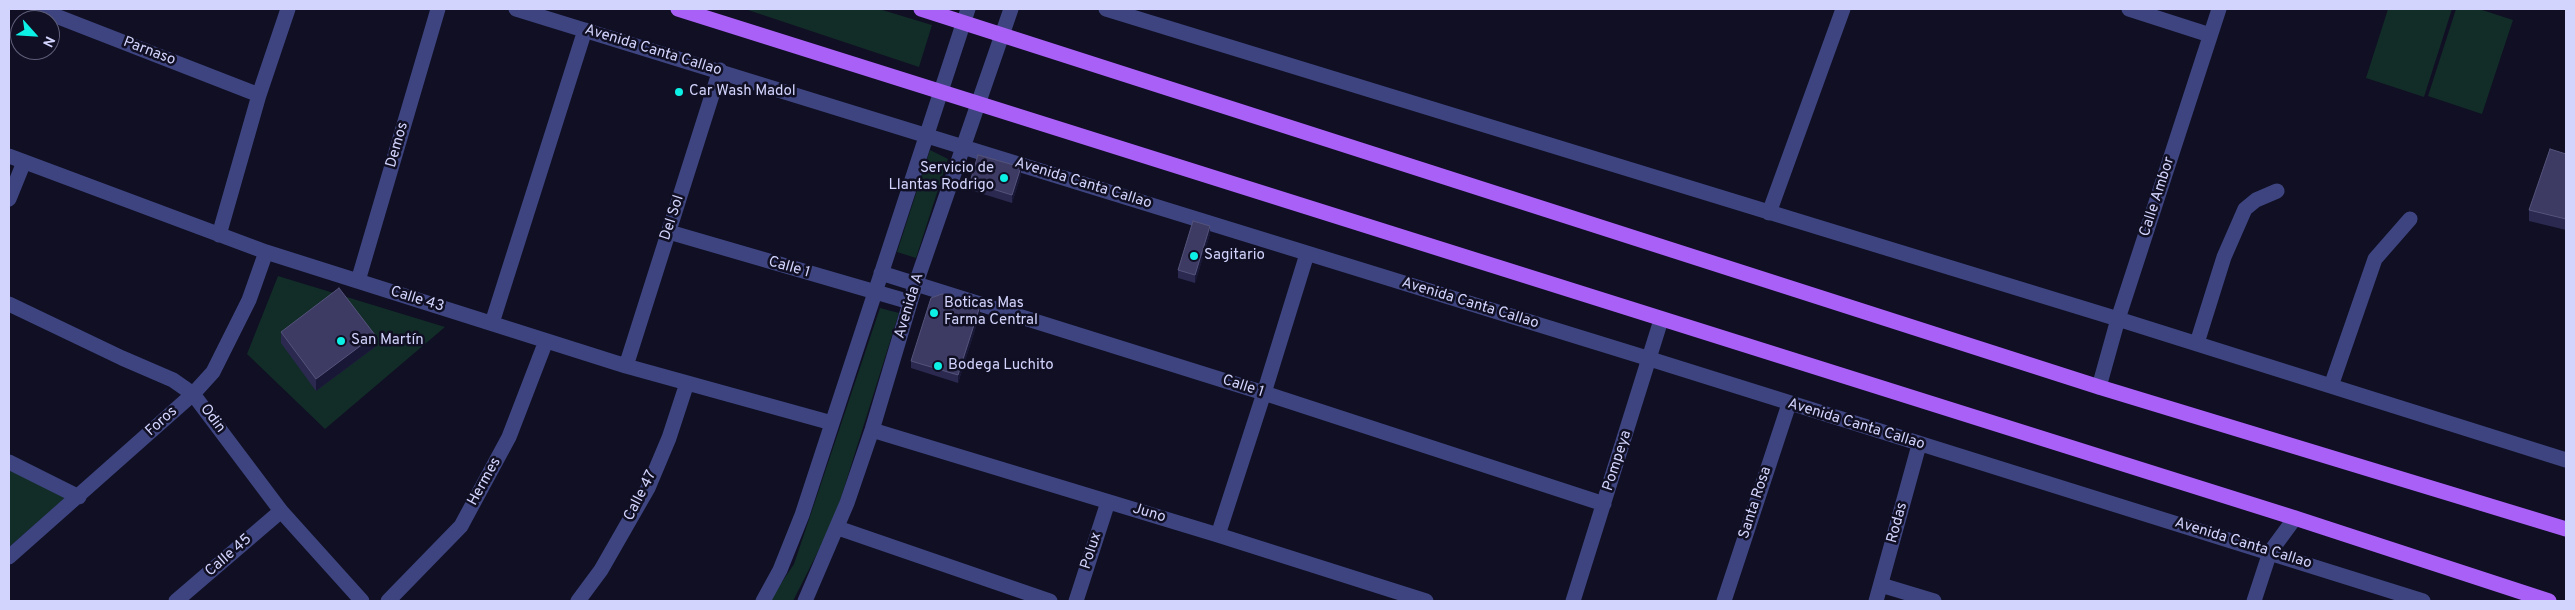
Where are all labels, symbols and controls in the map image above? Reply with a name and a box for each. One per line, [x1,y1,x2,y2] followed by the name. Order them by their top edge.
[10,10,60,60] north arrow
[582,22,724,80] street label: Avenida Canta Callao
[38,33,58,50] text: N
[120,34,178,70] street label: Parnaso
[689,83,796,101] place label: Car Wash Madol
[673,86,685,98] marker: Car Wash Madol
[383,120,413,170] street label: Demos
[1012,155,1154,213] street label: Avenida Canta Callao
[2137,155,2179,239] street label: Calle Ambor
[888,160,994,195] place label: Servicio de Llantas Rodrigo
[998,172,1010,184] marker: Servicio de Llantas Rodrigo
[657,193,689,243] street label: Del Sol
[1204,247,1265,265] place label: Sagitario
[1188,250,1200,262] marker: Sagitario
[766,253,812,283] street label: Calle 1
[892,271,928,341] street label: Avenida A
[1399,275,1541,333] street label: Avenida Canta Callao
[388,283,446,317] street label: Calle 43
[944,295,1038,330] place label: Boticas Mas Farma Central
[928,307,940,319] marker: Boticas Mas Farma Central
[351,332,424,350] place label: San Martín
[335,335,347,347] marker: San Martín
[948,357,1054,375] place label: Bodega Luchito
[932,360,944,372] marker: Bodega Luchito
[1220,372,1266,402] street label: Calle 1
[1785,396,1927,454] street label: Avenida Canta Callao
[195,401,229,437] street label: Odin
[143,403,181,441] street label: Foros
[1600,428,1636,494] street label: Pompeya
[464,455,506,509] street label: Hermes
[1736,465,1776,541] street label: Santa Rosa
[621,468,661,524] street label: Calle 47
[1130,500,1168,528] street label: Juno
[1884,501,1912,545] street label: Rodas
[2172,515,2314,573] street label: Avenida Canta Callao
[1078,530,1106,572] street label: Polux
[202,531,256,581] street label: Calle 45

